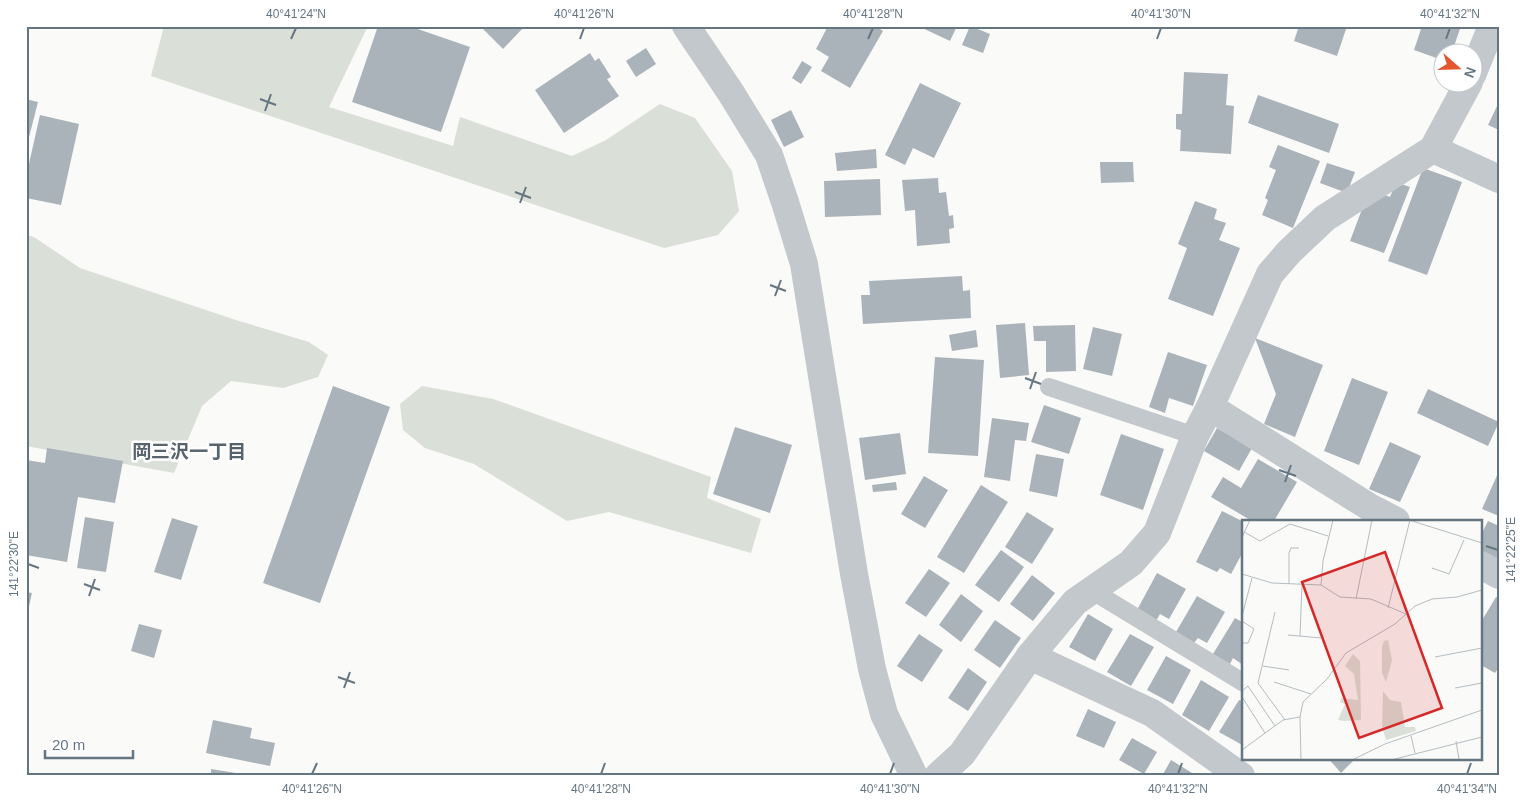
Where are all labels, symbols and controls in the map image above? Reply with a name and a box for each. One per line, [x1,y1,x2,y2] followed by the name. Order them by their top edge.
[266,7,326,21] text: 40°41'24"N
[554,7,614,21] text: 40°41'26"N
[843,7,903,21] text: 40°41'28"N
[1131,7,1191,21] text: 40°41'30"N
[1420,7,1480,21] text: 40°41'32"N
[1432,42,1482,92] north arrow
[1461,65,1479,80] text: N
[132,441,246,462] district label: 岡三沢一丁目
[1504,517,1518,583] text: 141°22'25"E
[1242,520,1482,760] inset map
[7,531,21,597] text: 141°22'30"E
[45,727,132,759] scale bar
[52,736,85,753] text: 20 m
[282,782,342,796] text: 40°41'26"N
[571,782,631,796] text: 40°41'28"N
[860,782,920,796] text: 40°41'30"N
[1148,782,1208,796] text: 40°41'32"N
[1437,782,1497,796] text: 40°41'34"N

